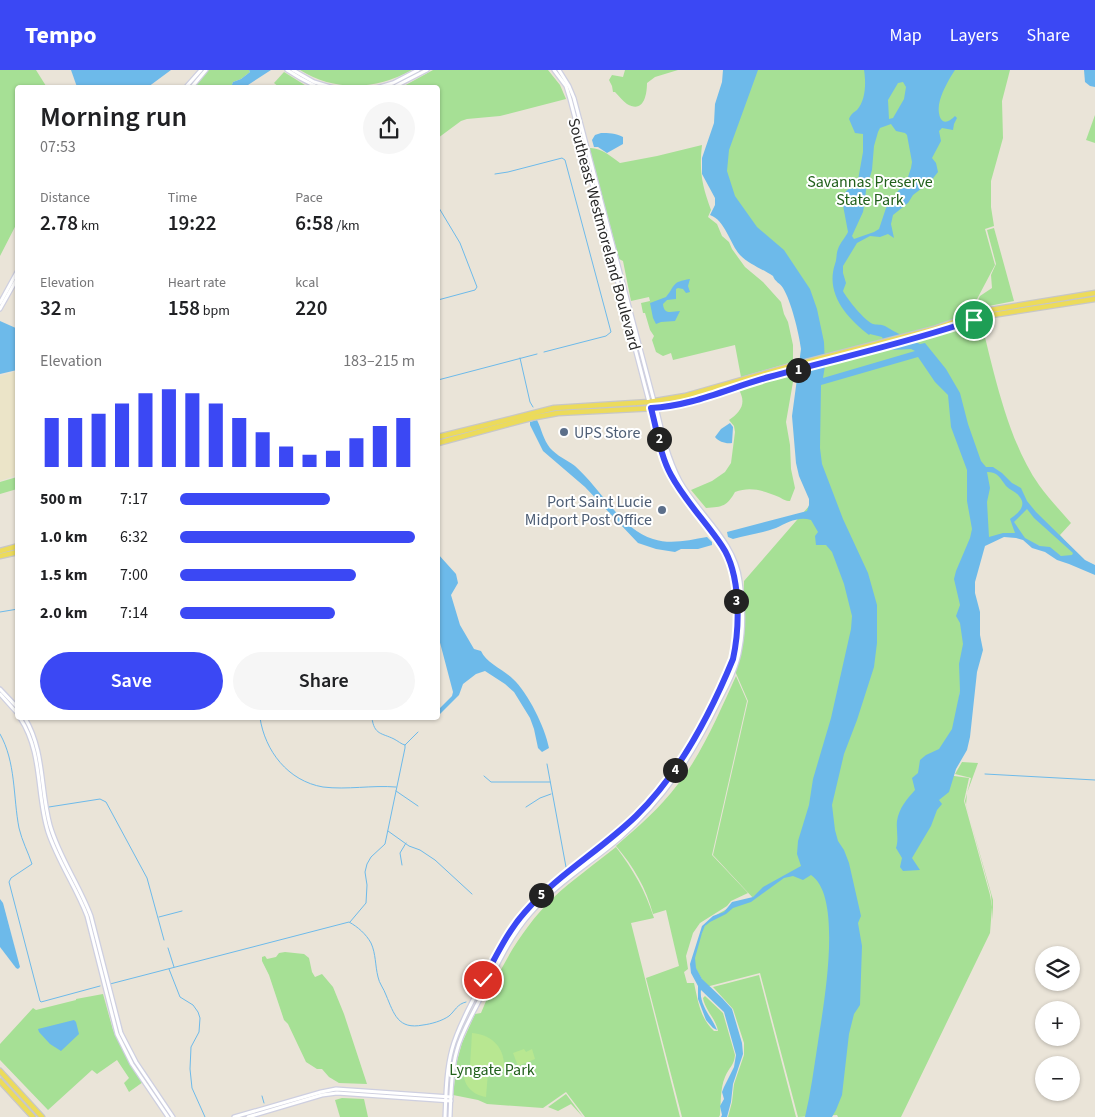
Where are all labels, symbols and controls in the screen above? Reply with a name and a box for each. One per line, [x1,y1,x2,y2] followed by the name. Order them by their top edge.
[25,18,97,53] text: Tempo
[890,23,922,48] text: Map
[950,23,999,48] text: Layers
[1027,23,1070,48] text: Share
[40,97,187,137] text: Morning run
[363,102,415,154] button: share
[562,116,646,353] street label: Southeast Westmoreland Boulevard
[40,136,76,158] text: 07:53
[807,171,933,211] park label: Savannas Preserve State Park
[40,188,90,208] text: Distance
[168,188,197,208] text: Time
[295,188,323,208] text: Pace
[40,208,78,238] text: 2.78
[168,208,217,238] text: 19:22
[295,208,333,238] text: 6:58
[78,216,99,236] text: km
[333,216,360,236] text: /km
[40,273,95,293] text: Elevation
[168,273,226,293] text: Heart rate
[295,273,319,293] text: kcal
[40,293,62,323] text: 32
[168,293,200,323] text: 158
[295,293,328,323] text: 220
[953,299,995,341] pin
[62,301,76,321] text: m
[200,301,230,321] text: bpm
[960,306,988,334] icon: arrive
[40,350,102,372] text: Elevation
[343,350,415,372] text: 183–215 m
[786,358,810,382] pin: 1
[795,360,802,380] text: 1
[574,422,640,444] place label: UPS Store
[558,426,570,438] marker: UPS Store
[646,426,672,452] pin: 2
[656,429,663,449] text: 2
[40,488,82,510] text: 500 m
[120,488,148,510] text: 7:17
[525,491,652,531] place label: Port Saint Lucie Midport Post Office
[656,504,668,516] marker: Port Saint Lucie Midport Post Office
[40,526,87,548] text: 1.0 km
[120,526,148,548] text: 6:32
[40,564,87,586] text: 1.5 km
[120,564,148,586] text: 7:00
[724,588,748,614] pin: 3
[733,591,740,611] text: 3
[40,602,87,624] text: 2.0 km
[120,602,148,624] text: 7:14
[40,652,223,710] button: Save
[233,652,415,710] button: Share
[662,758,688,782] pin: 4
[672,760,679,780] text: 4
[528,882,554,908] pin: 5
[538,885,545,905] text: 5
[1035,946,1080,1101] map controls
[1035,946,1080,991] button: layers
[462,959,504,1001] pin
[469,966,497,994] icon: check
[1035,1001,1080,1046] button: +
[1035,1056,1080,1101] button: −
[449,1059,535,1081] park label: Lyngate Park

